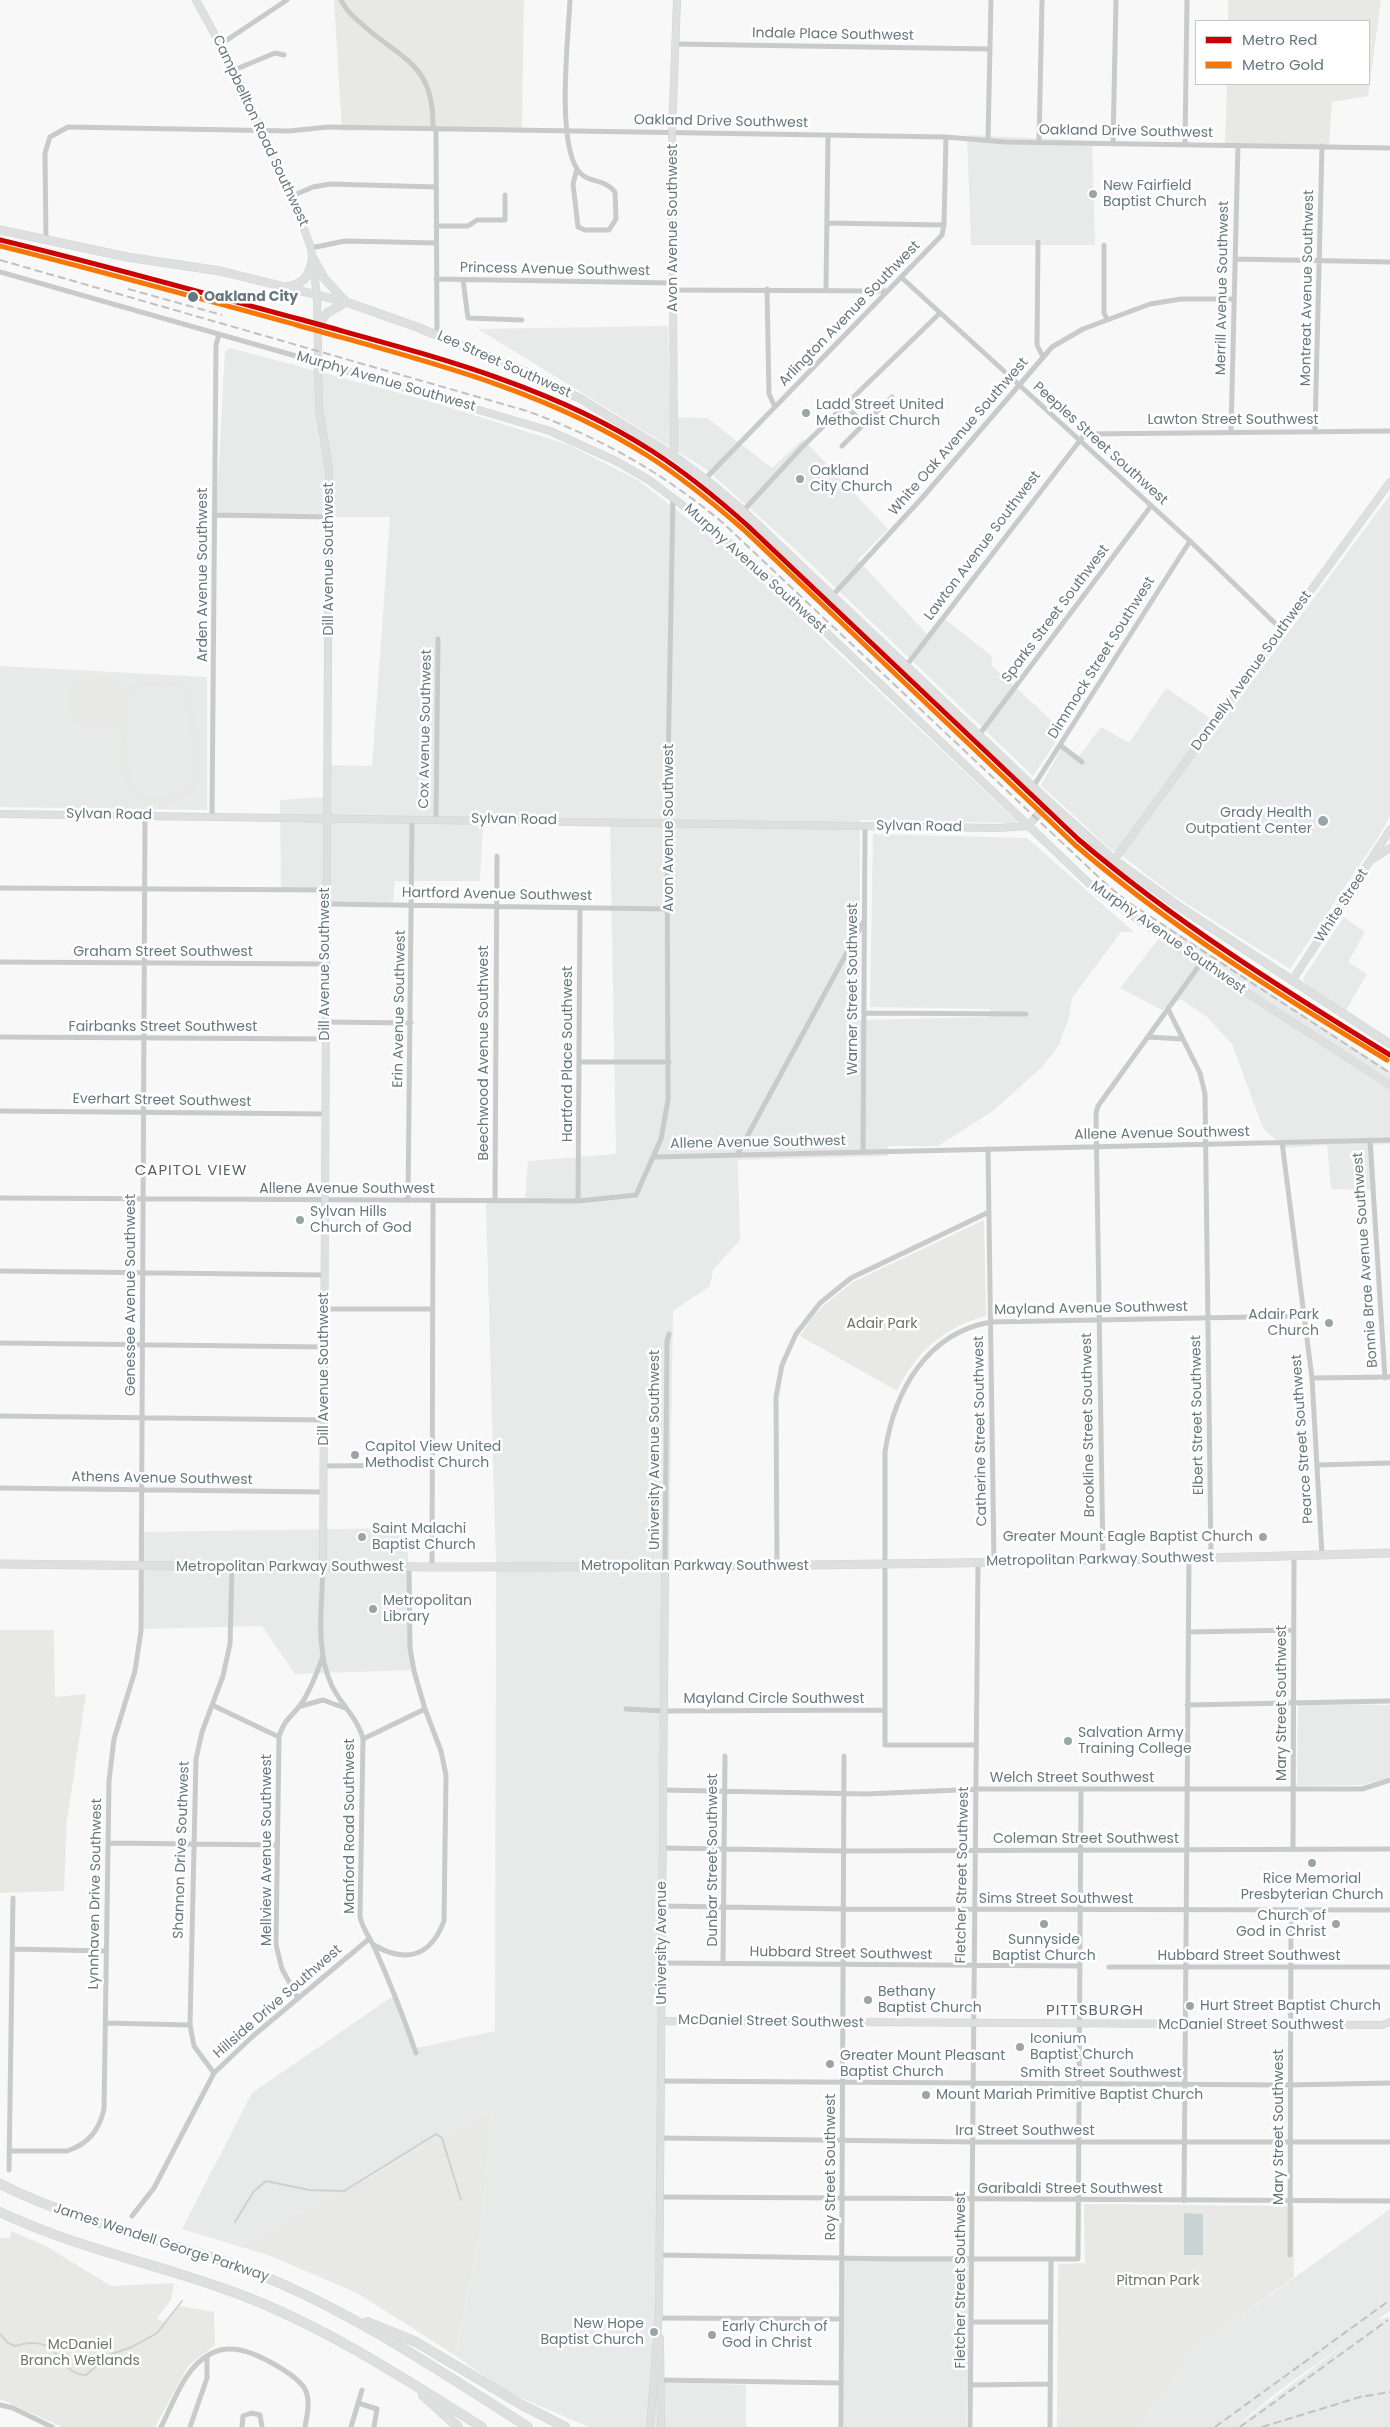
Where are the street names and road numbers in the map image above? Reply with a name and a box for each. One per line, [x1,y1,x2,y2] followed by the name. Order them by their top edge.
[752,25,914,45] street label: Indale Place Southwest
[208,33,312,229] street label: Campbellton Road Southwest
[634,112,808,132] street label: Oakland Drive Southwest
[1039,122,1213,142] street label: Oakland Drive Southwest
[665,144,681,312] street label: Avon Avenue Southwest
[1298,190,1318,386] street label: Montreat Avenue Southwest
[1213,201,1233,375] street label: Merrill Avenue Southwest
[776,238,924,390] street label: Arlington Avenue Southwest
[460,260,650,280] street label: Princess Avenue Southwest
[435,328,573,402] street label: Lee Street Southwest
[295,348,477,416] street label: Murphy Avenue Southwest
[886,354,1032,520] street label: White Oak Avenue Southwest
[1029,379,1171,509] street label: Peeples Street Southwest
[1147,412,1319,428] street label: Lawton Street Southwest
[921,468,1045,624] street label: Lawton Avenue Southwest
[321,482,337,636] street label: Dill Avenue Southwest
[195,488,211,662] street label: Arden Avenue Southwest
[681,501,829,637] street label: Murphy Avenue Southwest
[999,542,1113,686] street label: Sparks Street Southwest
[1045,574,1159,742] street label: Dimmock Street Southwest
[1188,588,1316,754] street label: Donnelly Avenue Southwest
[416,649,436,809] street label: Cox Avenue Southwest
[661,744,677,912] street label: Avon Avenue Southwest
[66,806,152,824] street label: Sylvan Road
[471,811,557,829] street label: Sylvan Road
[876,818,962,836] street label: Sylvan Road
[1312,866,1372,946] street label: White Street
[1087,878,1249,998] street label: Murphy Avenue Southwest
[402,885,592,905] street label: Hartford Avenue Southwest
[317,887,333,1041] street label: Dill Avenue Southwest
[845,903,861,1075] street label: Warner Street Southwest
[390,930,410,1088] street label: Erin Avenue Southwest
[73,944,253,960] street label: Graham Street Southwest
[476,945,492,1161] street label: Beechwood Avenue Southwest
[560,966,576,1142] street label: Hartford Place Southwest
[69,1019,257,1035] street label: Fairbanks Street Southwest
[72,1091,252,1111] street label: Everhart Street Southwest
[1074,1124,1250,1144] street label: Allene Avenue Southwest
[670,1133,846,1153] street label: Allene Avenue Southwest
[1350,1152,1382,1368] street label: Bonnie Brae Avenue Southwest
[259,1181,435,1197] street label: Allene Avenue Southwest
[123,1194,139,1396] street label: Genessee Avenue Southwest
[316,1292,332,1446] street label: Dill Avenue Southwest
[994,1299,1188,1319] street label: Mayland Avenue Southwest
[1079,1333,1099,1517] street label: Brookline Street Southwest
[1188,1335,1208,1495] street label: Elbert Street Southwest
[971,1336,991,1526] street label: Catherine Street Southwest
[647,1350,663,1550] street label: University Avenue Southwest
[1289,1354,1317,1524] street label: Pearce Street Southwest
[71,1469,253,1489] street label: Athens Avenue Southwest
[986,1550,1214,1570] street label: Metropolitan Parkway Southwest
[581,1558,809,1574] street label: Metropolitan Parkway Southwest
[176,1559,404,1575] street label: Metropolitan Parkway Southwest
[1274,1625,1290,1781] street label: Mary Street Southwest
[683,1691,865,1707] street label: Mayland Circle Southwest
[342,1738,358,1914] street label: Manford Road Southwest
[259,1754,275,1946] street label: Mellview Avenue Southwest
[171,1761,193,1939] street label: Shannon Drive Southwest
[990,1770,1154,1786] street label: Welch Street Southwest
[705,1773,721,1947] street label: Dunbar Street Southwest
[953,1786,973,1964] street label: Fletcher Street Southwest
[86,1798,106,1990] street label: Lynnhaven Drive Southwest
[993,1831,1179,1847] street label: Coleman Street Southwest
[654,1881,670,2005] street label: University Avenue
[979,1891,1133,1907] street label: Sims Street Southwest
[211,1942,345,2062] street label: Hillside Drive Southwest
[749,1944,933,1964] street label: Hubbard Street Southwest
[1158,1948,1340,1964] street label: Hubbard Street Southwest
[678,2012,864,2032] street label: McDaniel Street Southwest
[1158,2017,1344,2033] street label: McDaniel Street Southwest
[1271,2049,1287,2205] street label: Mary Street Southwest
[1020,2065,1182,2081] street label: Smith Street Southwest
[823,2094,839,2240] street label: Roy Street Southwest
[955,2123,1095,2139] street label: Ira Street Southwest
[977,2181,1163,2197] street label: Garibaldi Street Southwest
[953,2192,969,2368] street label: Fletcher Street Southwest
[51,2200,271,2286] street label: James Wendell George Parkway

